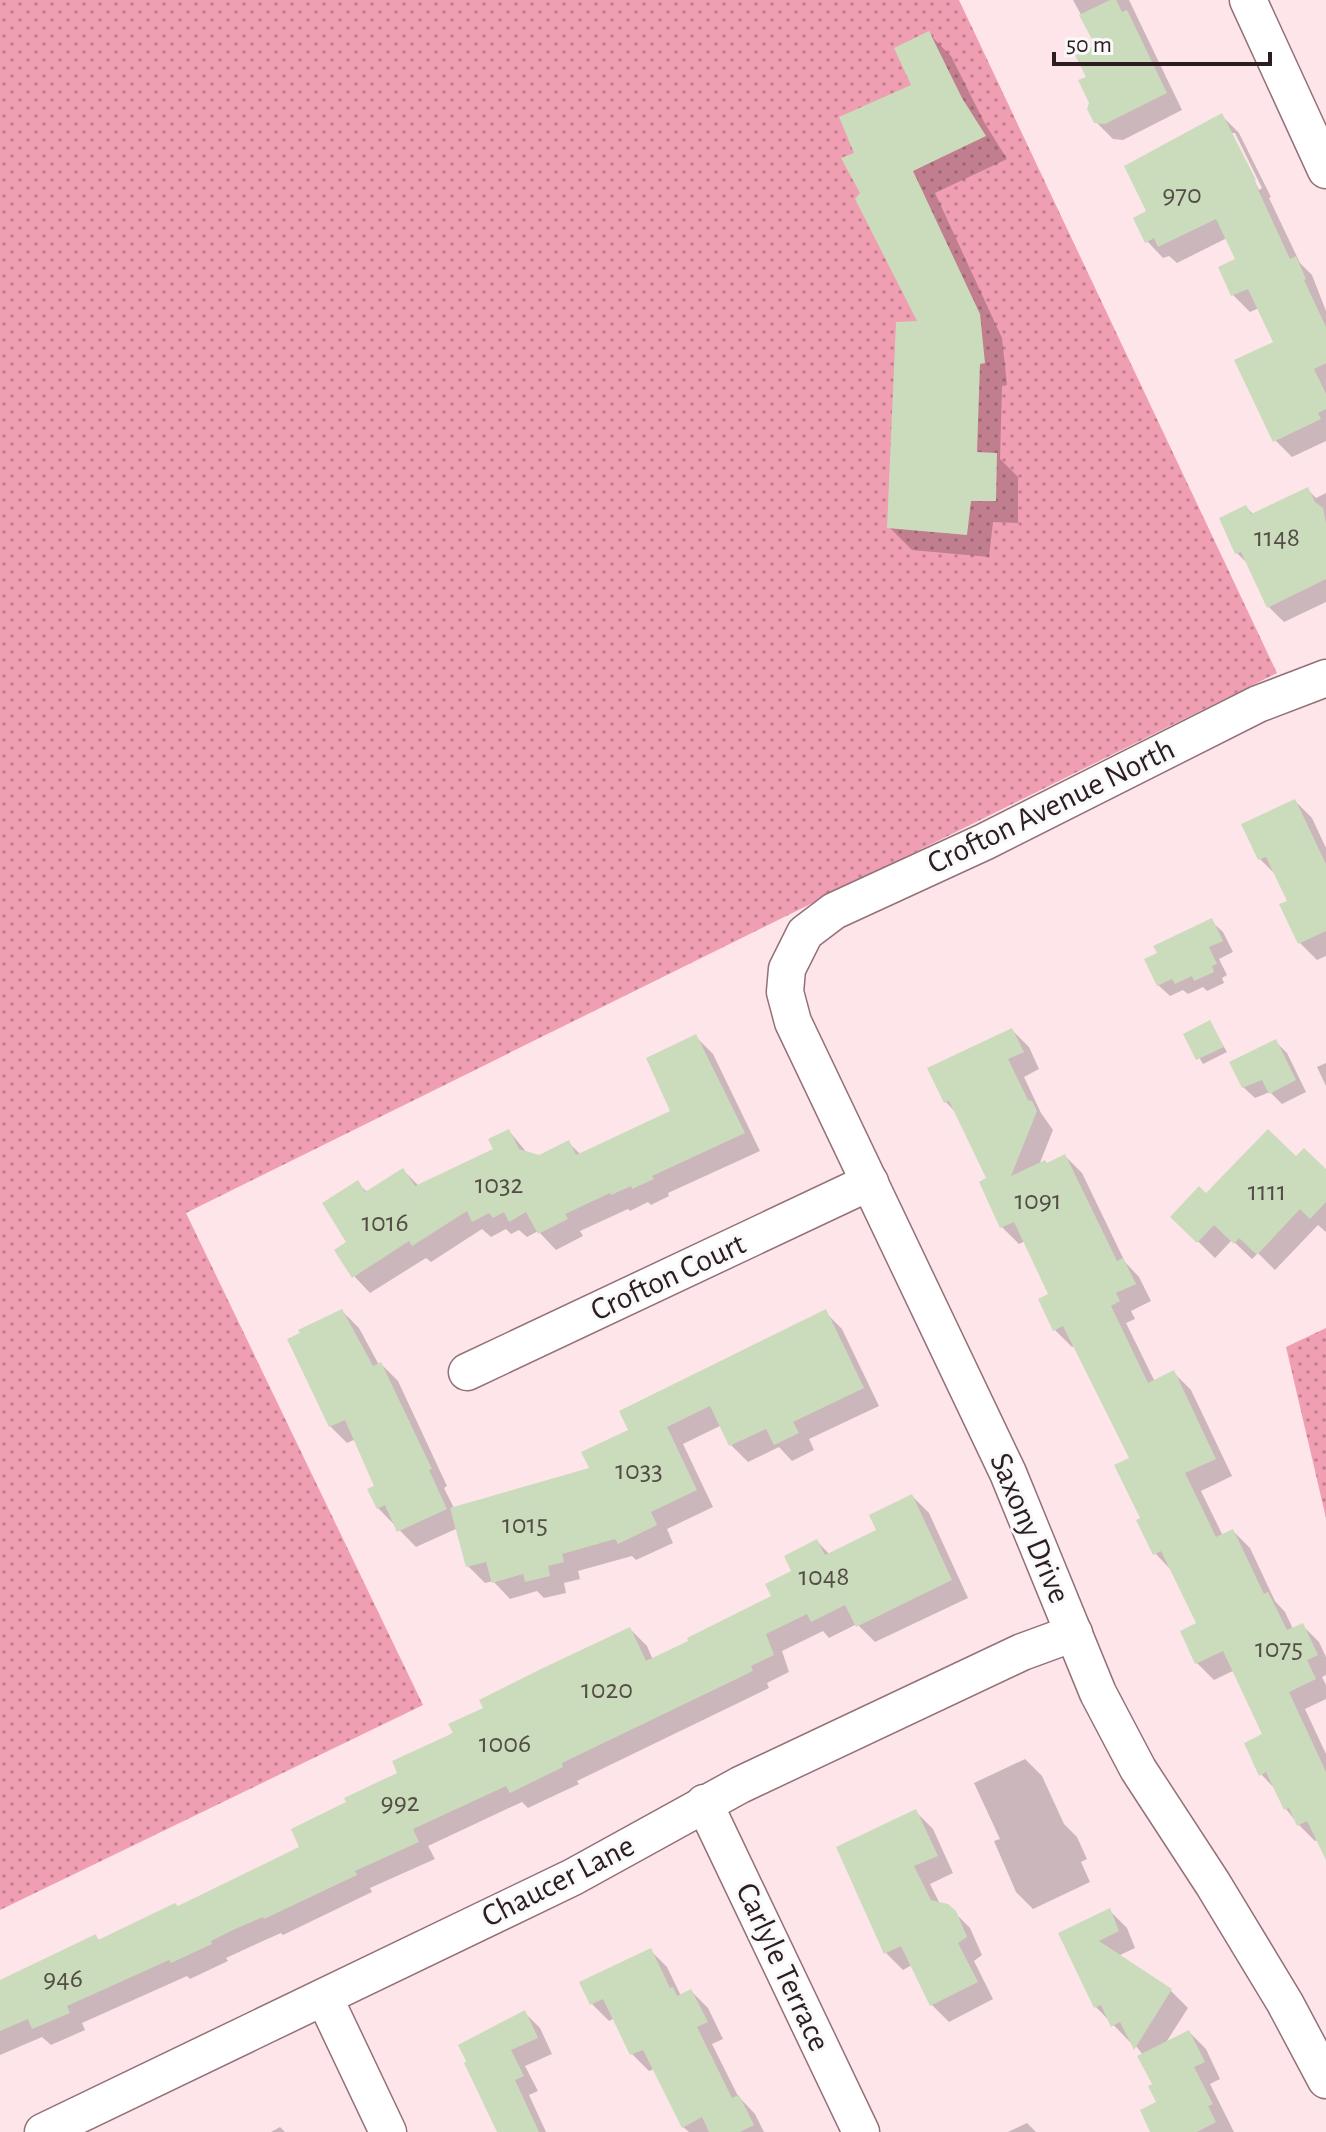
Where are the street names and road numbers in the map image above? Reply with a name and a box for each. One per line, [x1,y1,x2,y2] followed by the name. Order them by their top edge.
[922,732,1180,880] street label: Crofton Avenue North
[586,1227,750,1327] street label: Crofton Court
[984,1448,1076,1608] street label: Saxony Drive
[477,1829,639,1933] street label: Chaucer Lane
[730,1878,836,2056] street label: Carlyle Terrace

